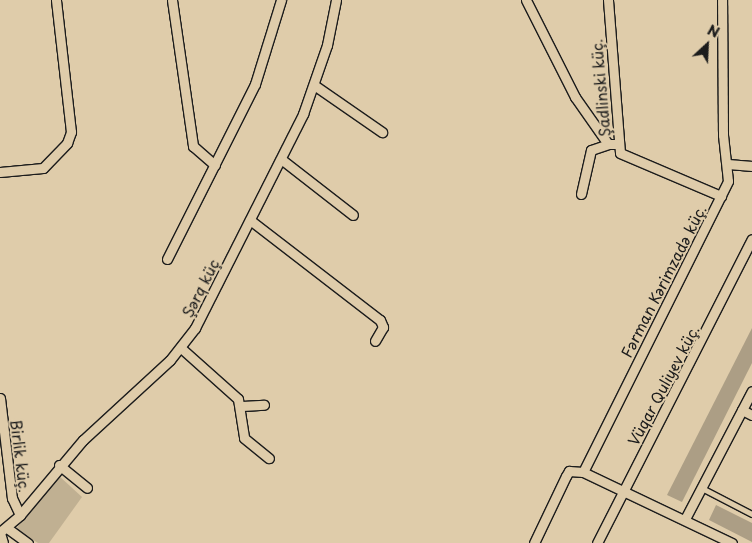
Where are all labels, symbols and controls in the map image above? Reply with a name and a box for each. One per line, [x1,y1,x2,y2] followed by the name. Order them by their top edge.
[704,19,723,43] text: N
[682,20,732,70] north arrow
[587,38,613,138] street label: Şadlinski küç.
[617,202,709,360] street label: Fərman Kərimzadə küç.
[178,256,222,320] street label: Şərq küç
[623,321,703,449] street label: Vüqar Quliyev küç.
[8,418,34,494] street label: Birlik küç.

